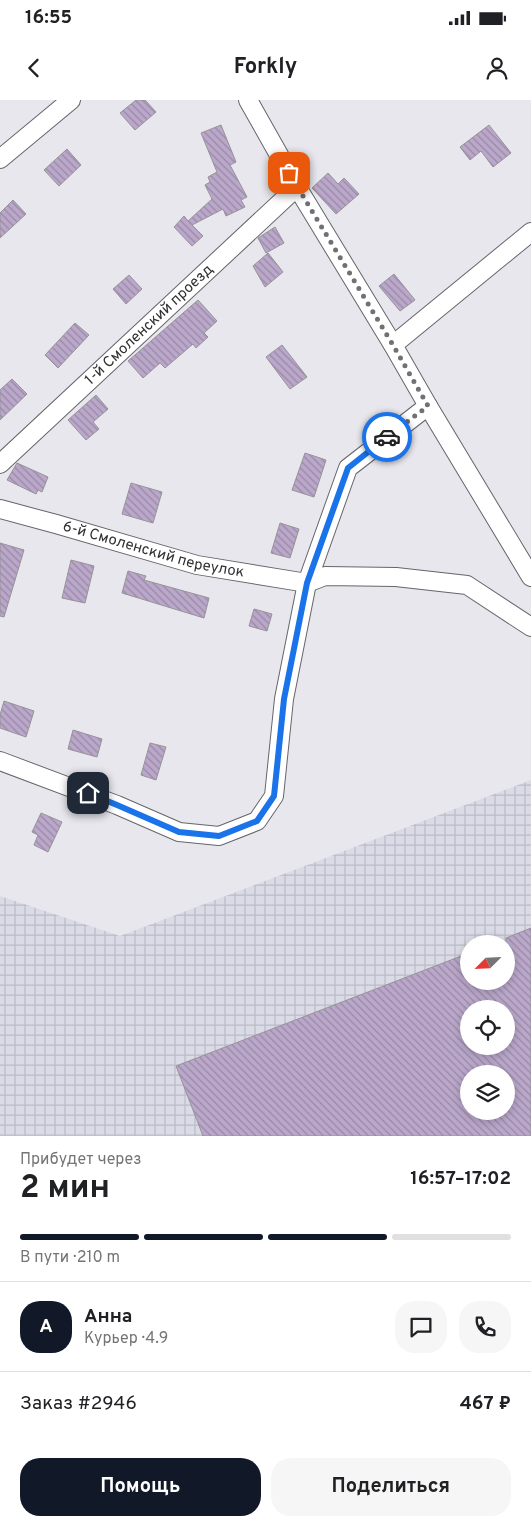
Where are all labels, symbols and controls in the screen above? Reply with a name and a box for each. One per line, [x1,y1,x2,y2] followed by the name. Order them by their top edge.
[25,6,72,30] text: 16:55
[20,54,48,82] icon: back
[234,54,297,81] text: Forkly
[483,54,511,82] icon: person
[268,152,310,194] pin
[275,159,303,187] icon: bag
[81,260,217,389] street label: 1-й Смоленский проезд
[362,412,412,462] courier
[373,423,401,451] icon: car
[60,517,246,582] street label: 6-й Смоленский переулок
[67,772,109,814] pin
[74,779,102,807] icon: home
[460,935,515,990] north arrow
[460,935,515,1120] map controls
[460,1000,515,1055] button: locate
[460,1065,515,1120] button: layers
[20,1150,142,1170] text: Прибудет через
[410,1167,511,1191] text: 16:57–17:02
[20,1169,110,1209] text: 2 мин
[20,1248,120,1268] text: В пути · 210 m
[395,1301,447,1353] button: chat
[459,1301,511,1353] button: phone
[84,1305,132,1329] text: Анна
[39,1315,53,1339] text: А
[84,1329,168,1349] text: Курьер · 4.9
[20,1392,137,1416] text: Заказ #2946
[460,1392,511,1416] text: 467 ₽
[20,1458,261,1516] button: Помощь
[271,1458,511,1516] button: Поделиться

